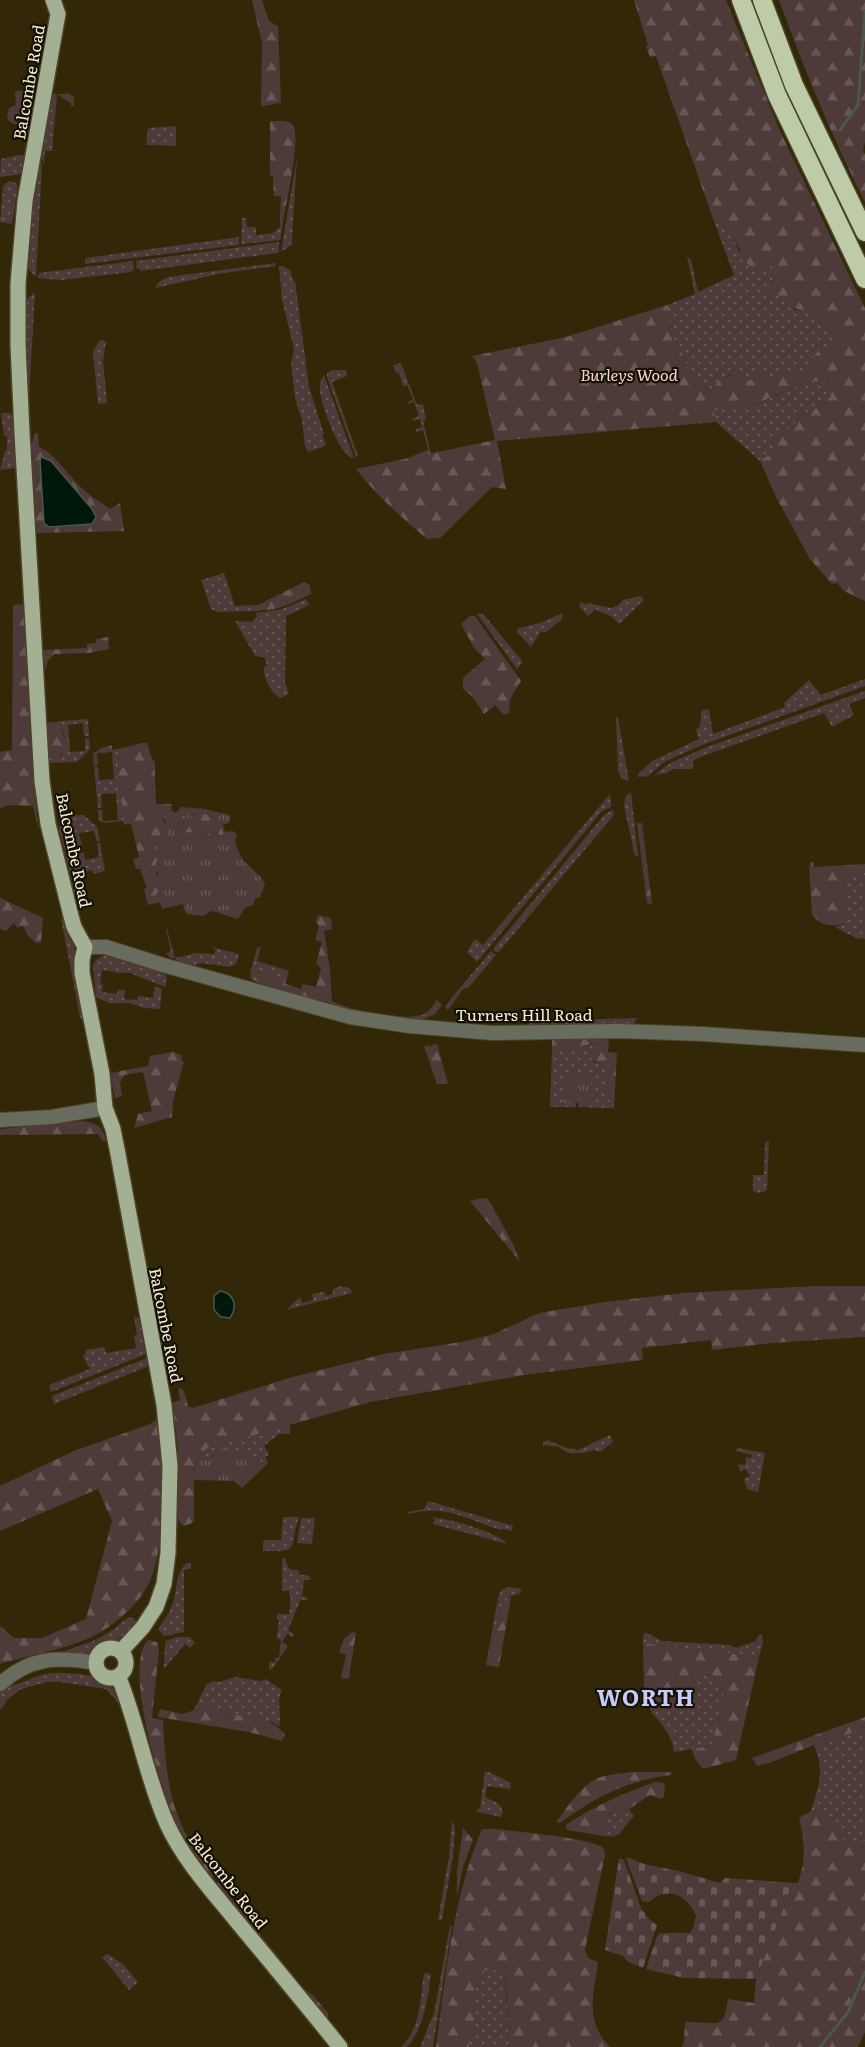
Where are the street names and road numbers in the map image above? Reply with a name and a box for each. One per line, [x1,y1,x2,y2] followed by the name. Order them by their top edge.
[6,22,50,141] street label: Balcombe Road
[51,790,99,910] street label: Balcombe Road
[455,1002,593,1026] street label: Turners Hill Road
[144,1265,190,1385] street label: Balcombe Road
[184,1827,274,1933] street label: Balcombe Road

